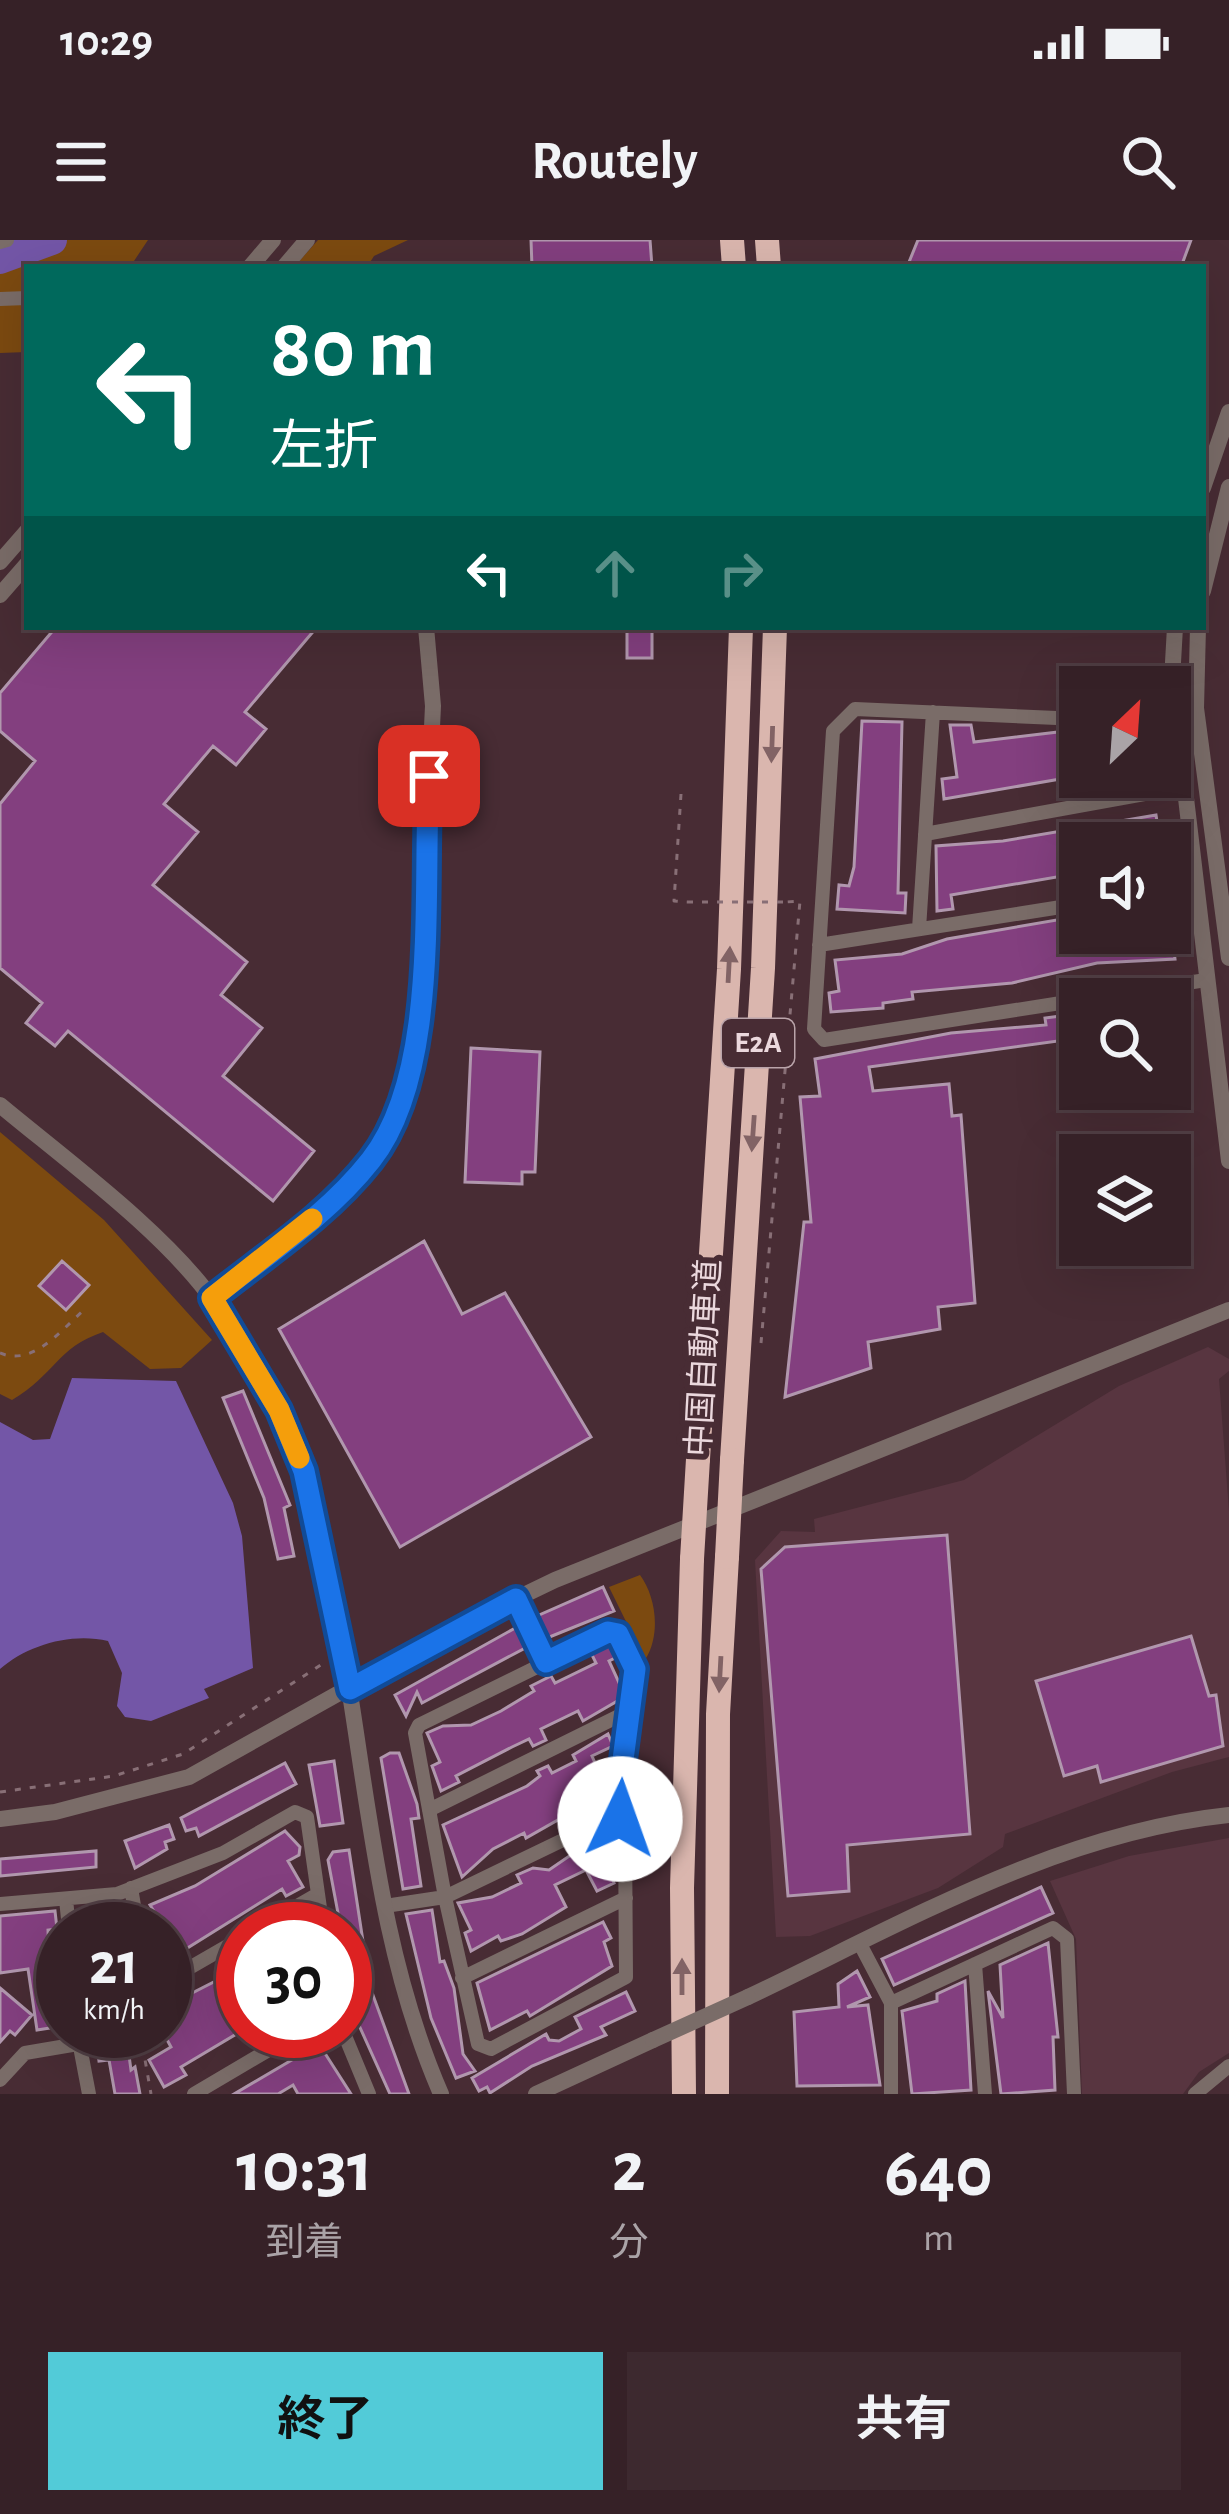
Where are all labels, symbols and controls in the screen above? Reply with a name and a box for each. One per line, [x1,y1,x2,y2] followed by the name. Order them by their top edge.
[60,19,153,64] text: 10:29
[48,129,114,195] icon: menu
[1115,129,1181,195] icon: search
[531,135,698,189] text: Routely
[270,308,436,392] text: 80 m
[72,312,228,468] icon: left
[270,421,378,475] text: 左折
[456,540,522,606] icon: left
[582,540,648,606] icon: ahead
[708,540,774,606] icon: right
[1059,666,1191,798] north arrow
[1059,666,1191,1266] map controls
[378,725,480,827] pin
[762,726,781,764] one-way arrow
[396,743,462,809] icon: arrive
[1059,822,1191,954] button: sound
[720,945,739,983] one-way arrow
[1059,978,1191,1110] button: search
[722,1019,794,1067] road number: E2A
[743,1115,762,1152] one-way arrow
[1059,1134,1191,1266] button: layers
[681,1258,727,1458] street label: 中国自動車道
[711,1656,730,1693] one-way arrow
[557,1756,683,1882] position arrow
[216,1902,372,2058] speed limit sign: 30
[89,1935,139,1995] text: 21
[672,1957,692,1995] one-way arrow
[83,1995,145,2025] text: km/h
[236,2132,373,2204] text: 10:31
[612,2132,646,2204] text: 2
[884,2137,993,2209] text: 640
[923,2219,954,2258] text: m
[266,2224,344,2263] text: 到着
[609,2224,648,2263] text: 分
[48,2352,603,2490] button: 終了
[627,2352,1181,2490] button: 共有

